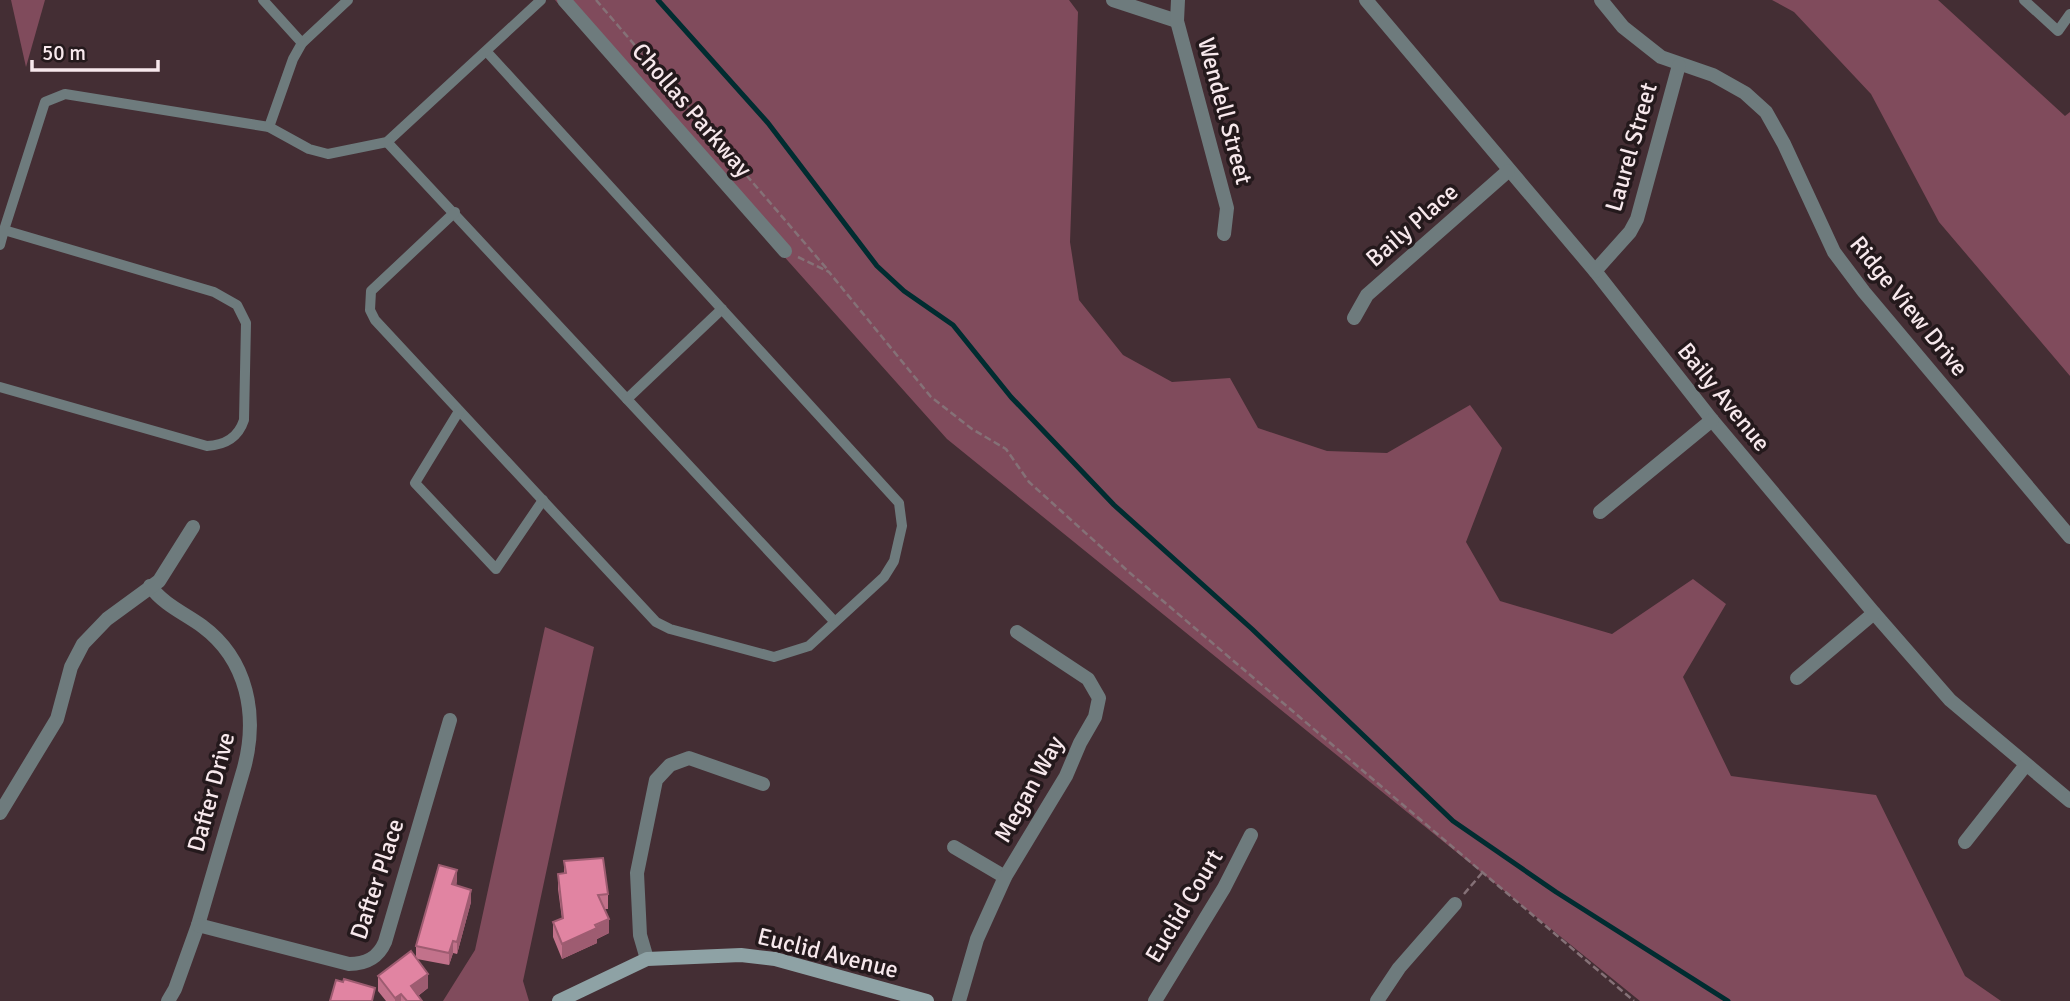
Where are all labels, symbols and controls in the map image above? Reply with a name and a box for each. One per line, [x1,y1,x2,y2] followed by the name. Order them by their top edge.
[32,28,158,72] scale bar
[1191,34,1259,188] street label: Wendell Street
[626,37,758,183] street label: Chollas Parkway
[42,40,86,66] text: 50 m
[1598,79,1664,215] street label: Laurel Street
[1360,177,1464,273] street label: Baily Place
[1843,230,1975,382] street label: Ridge View Drive
[1671,336,1777,458] street label: Baily Avenue
[181,729,241,855] street label: Dafter Drive
[987,730,1071,848] street label: Megan Way
[343,815,411,943] street label: Dafter Place
[1138,844,1230,968] street label: Euclid Court
[754,921,902,985] street label: Euclid Avenue

